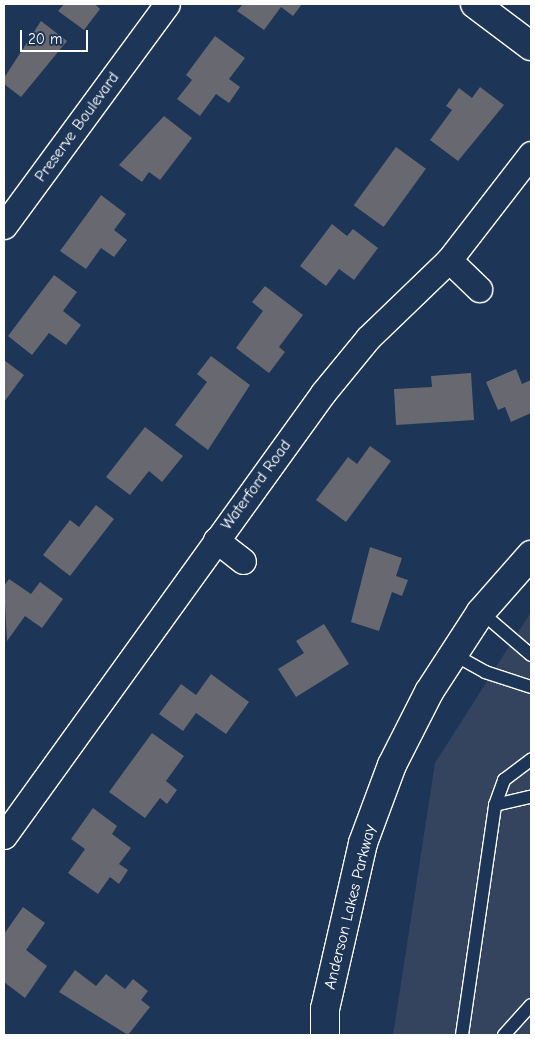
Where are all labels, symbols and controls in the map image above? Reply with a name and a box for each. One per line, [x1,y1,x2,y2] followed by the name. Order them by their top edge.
[22,20,90,52] scale bar
[28,30,62,48] text: 20 m
[31,68,123,186] street label: Preserve Boulevard
[217,436,295,534] street label: Waterford Road
[320,823,380,991] street label: Anderson Lakes Parkway

